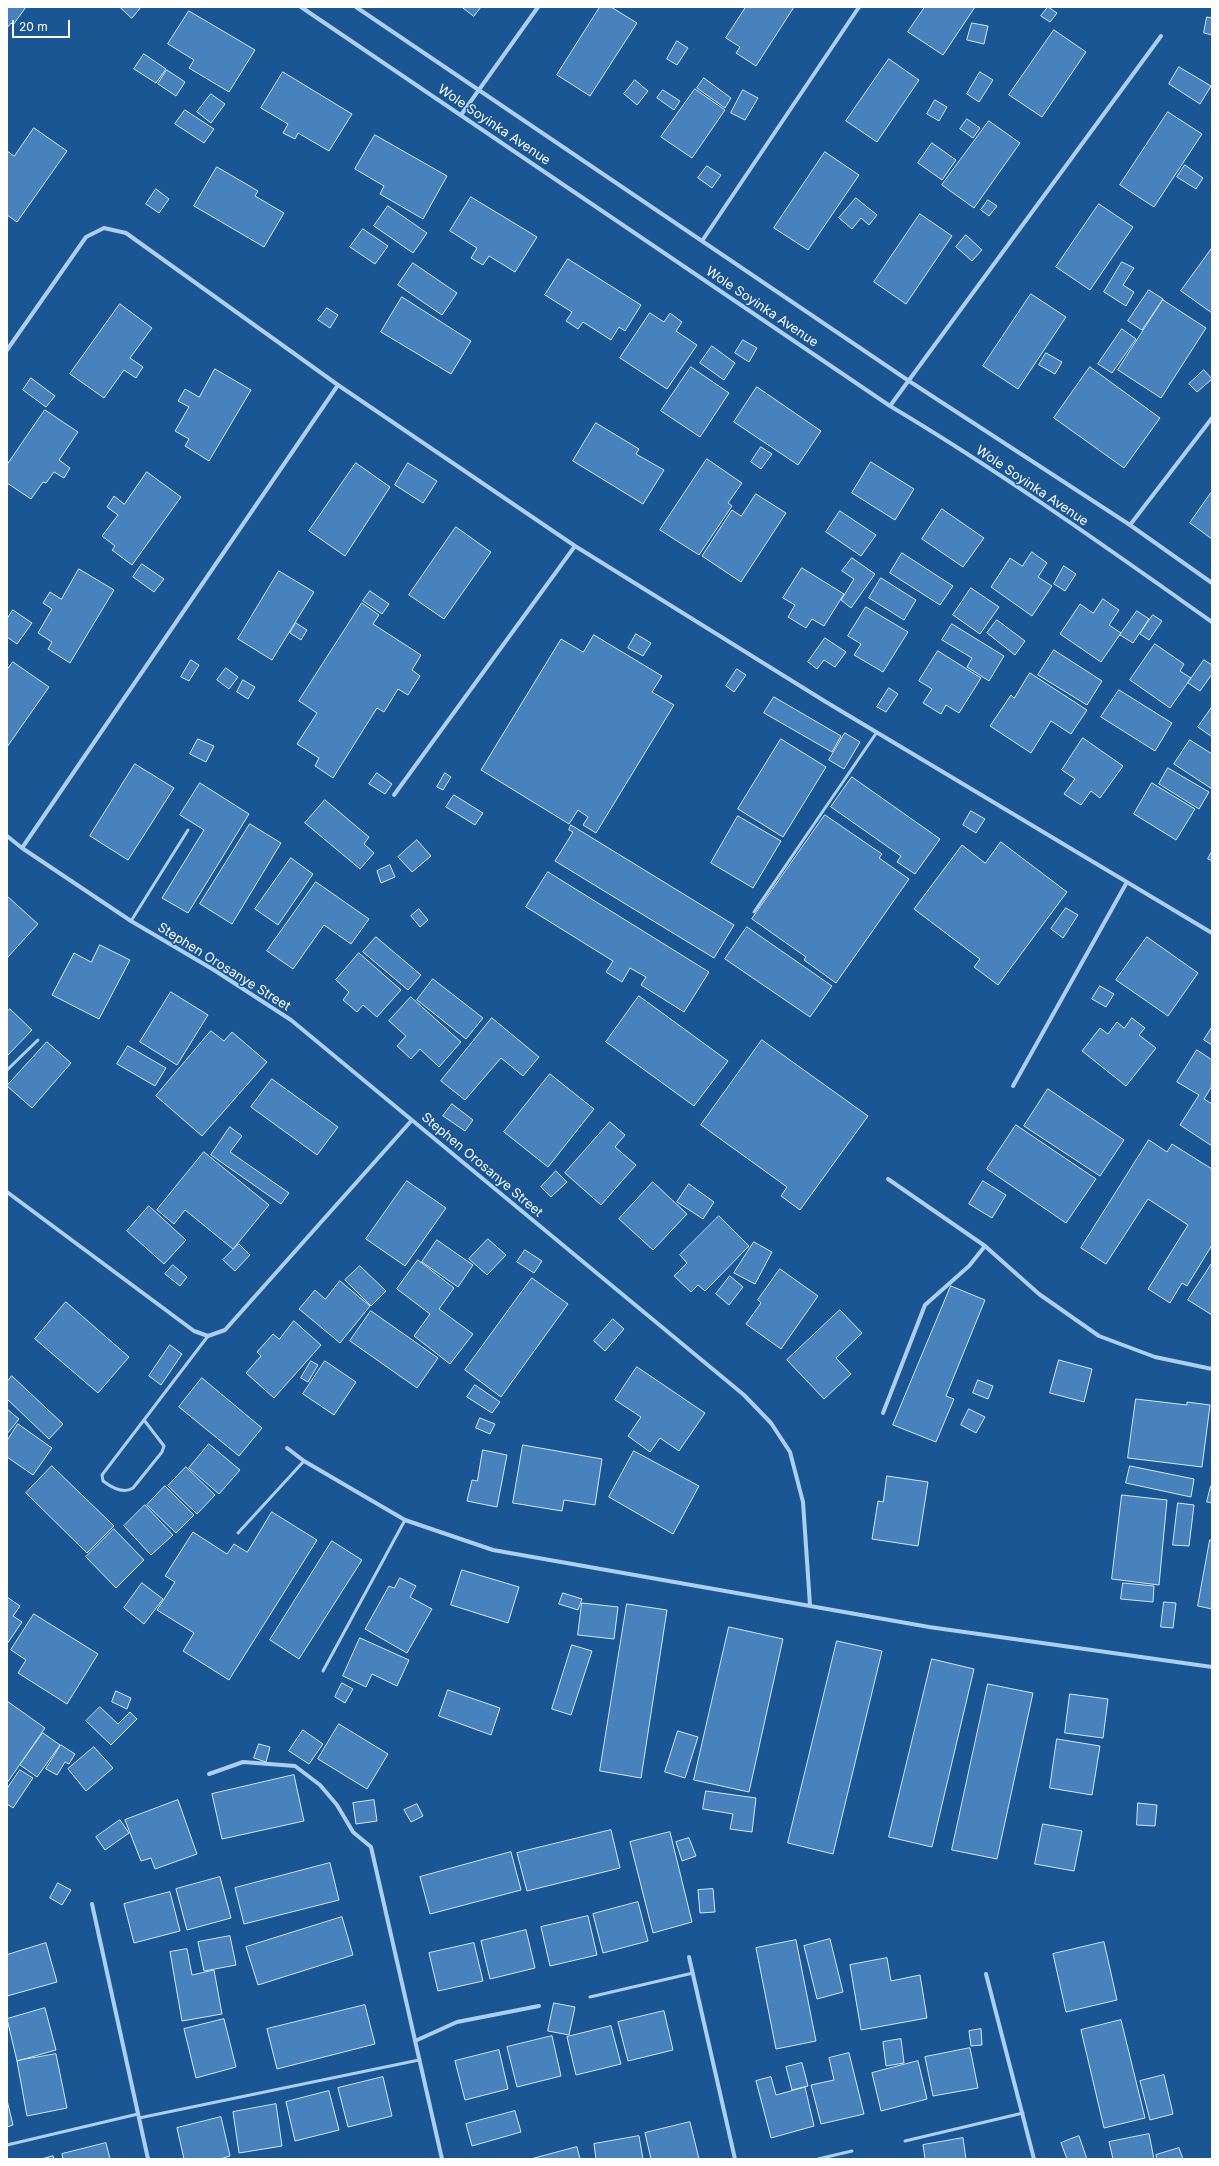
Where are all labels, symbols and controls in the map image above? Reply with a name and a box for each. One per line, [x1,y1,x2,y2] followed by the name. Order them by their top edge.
[14,12,72,38] scale bar
[19,19,48,34] text: 20 m
[435,82,553,168] street label: Wole Soyinka Avenue
[703,264,821,350] street label: Wole Soyinka Avenue
[973,443,1091,529] street label: Wole Soyinka Avenue
[155,920,293,1014] street label: Stephen Orosanye Street
[418,1110,546,1220] street label: Stephen Orosanye Street

